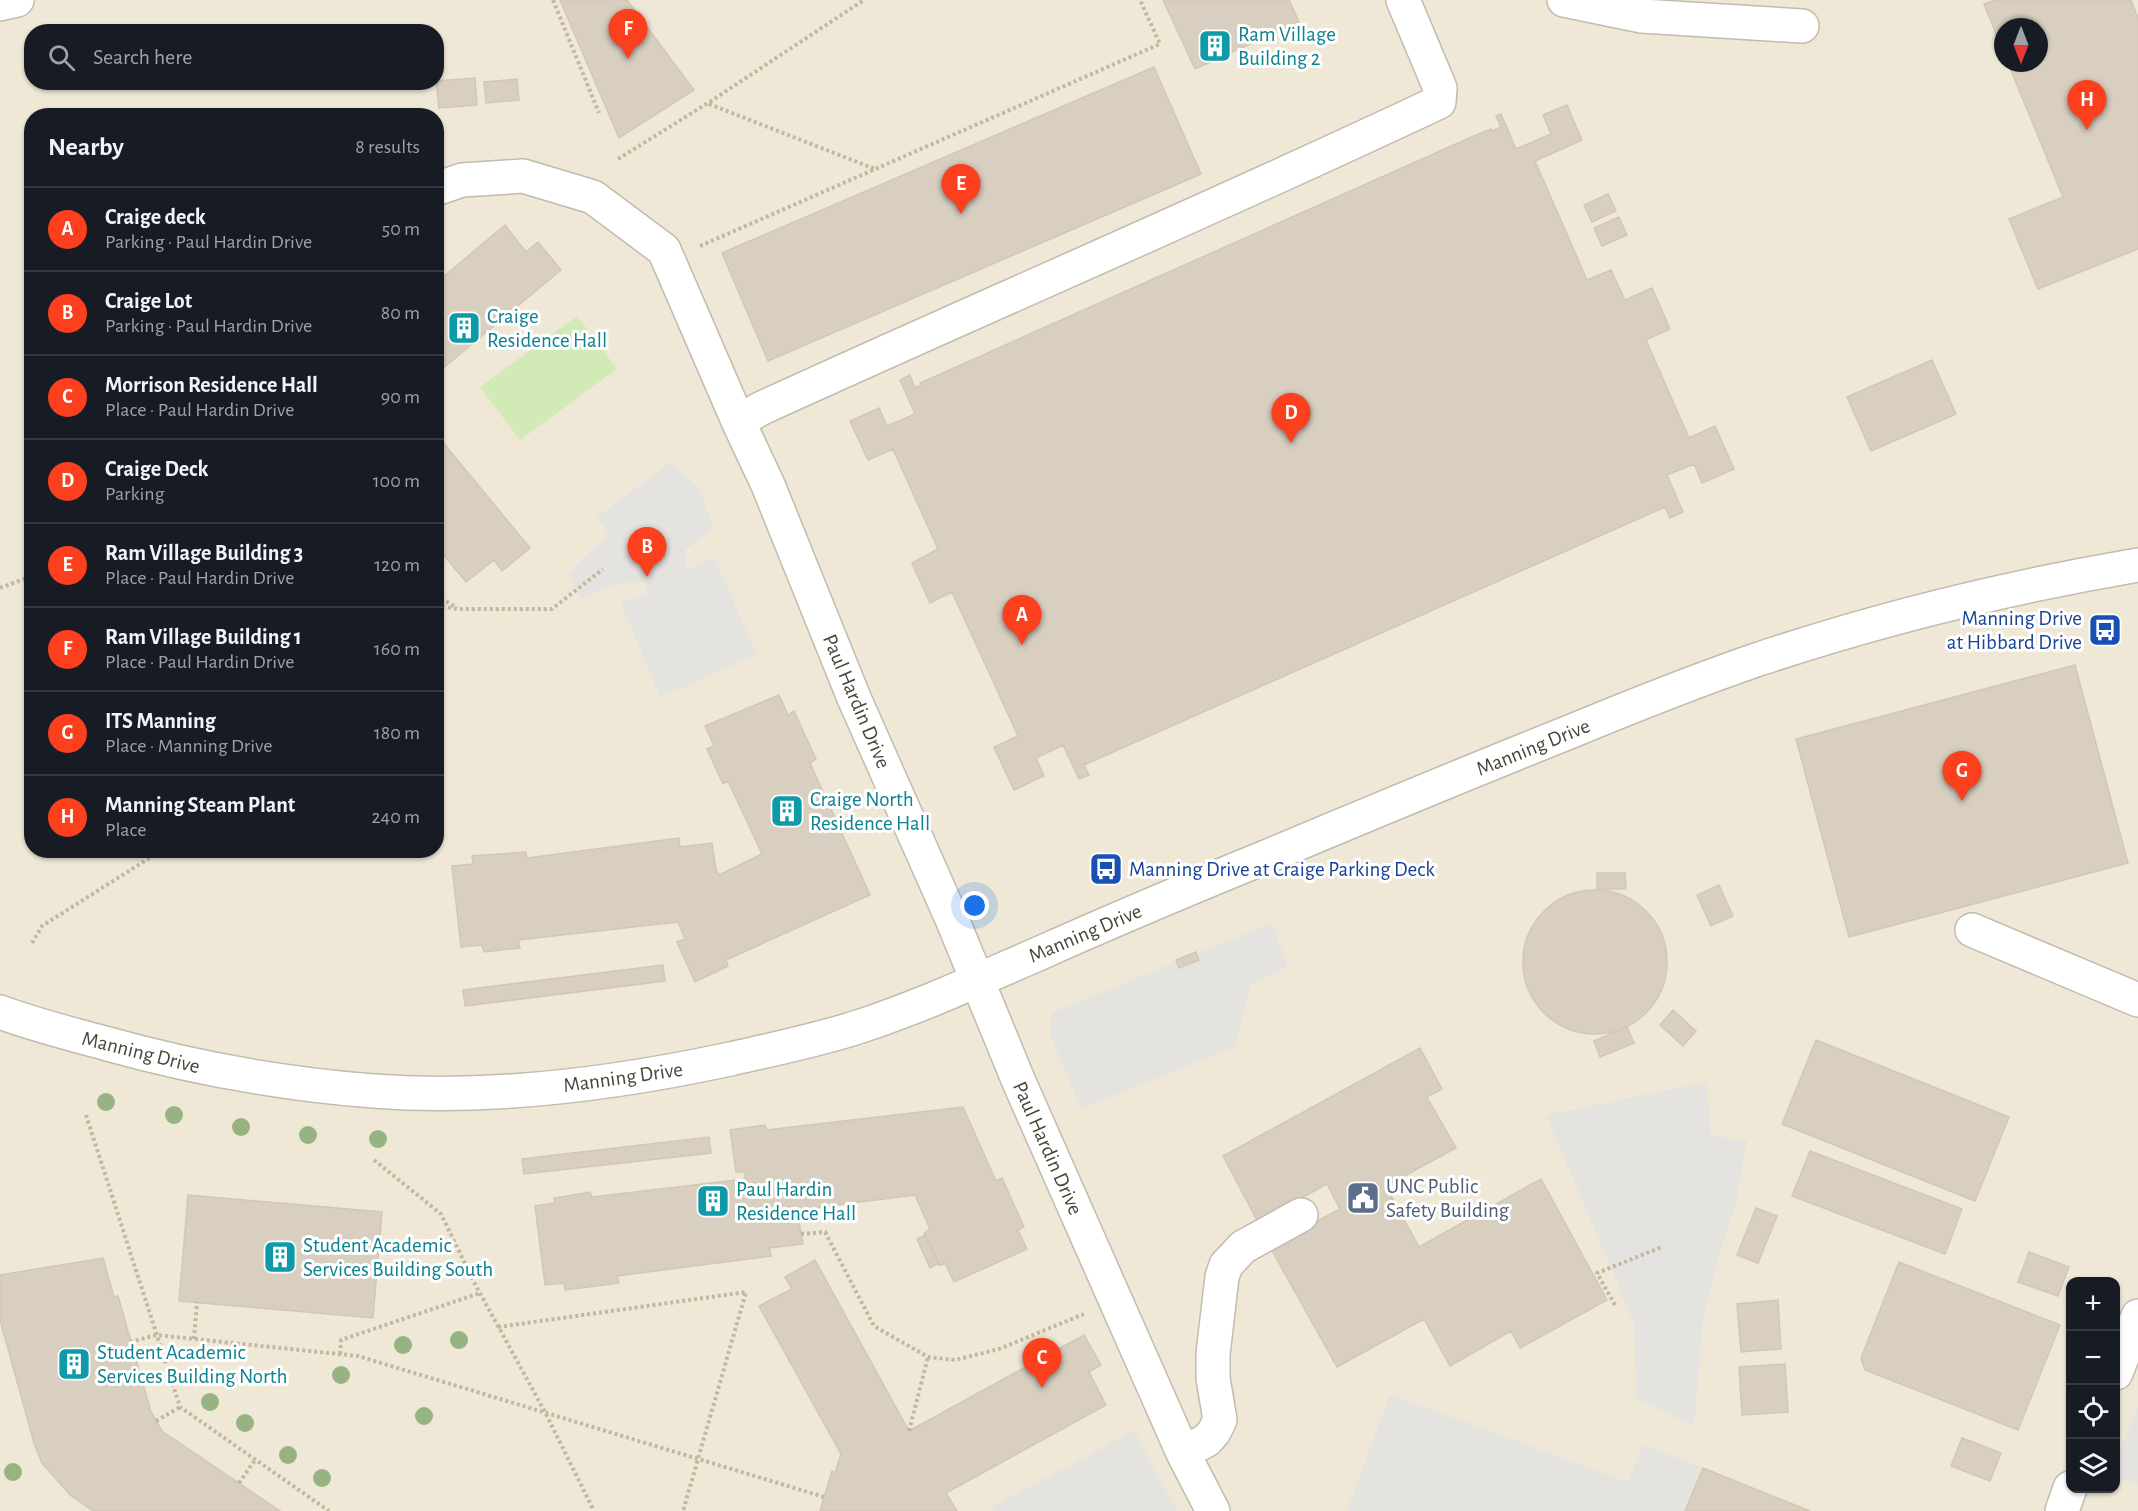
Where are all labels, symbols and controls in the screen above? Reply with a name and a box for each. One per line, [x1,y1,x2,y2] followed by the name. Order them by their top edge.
[608,10,648,59] pin: F
[1994,18,2048,72] north arrow
[24,24,444,90] search box
[1238,24,1336,69] place label: Ram Village Building 2
[1197,28,1233,64] building icon: Ram Village Building 2
[45,41,78,74] icon: search
[93,46,192,68] text: Search here
[2068,80,2106,130] pin: H
[48,134,124,160] text: Nearby
[355,137,420,157] text: 8 results
[942,164,980,214] pin: E
[105,206,206,228] text: Craige deck
[62,219,74,239] text: A
[382,219,420,239] text: 50 m
[105,232,312,252] text: Parking · Paul Hardin Drive
[105,290,192,312] text: Craige Lot
[62,303,73,323] text: B
[381,303,420,323] text: 80 m
[487,306,607,351] place label: Craige Residence Hall
[446,310,482,346] building icon: Craige Residence Hall
[105,316,312,336] text: Parking · Paul Hardin Drive
[105,374,318,396] text: Morrison Residence Hall
[62,387,73,407] text: C
[381,387,420,407] text: 90 m
[1272,394,1310,443] pin: D
[105,400,294,420] text: Place · Paul Hardin Drive
[105,458,208,480] text: Craige Deck
[61,471,74,491] text: D
[373,471,420,491] text: 100 m
[105,484,164,504] text: Parking
[628,528,666,577] pin: B
[105,542,303,564] text: Ram Village Building 3
[62,555,73,575] text: E
[374,555,420,575] text: 120 m
[105,568,294,588] text: Place · Paul Hardin Drive
[1002,596,1042,645] pin: A
[1947,608,2082,653] place label: Manning Drive at Hibbard Drive
[2087,612,2123,648] bus stop icon: Manning Drive at Hibbard Drive
[105,626,302,648] text: Ram Village Building 1
[819,631,894,771] street label: Paul Hardin Drive
[63,639,72,659] text: F
[374,639,420,659] text: 160 m
[105,652,294,672] text: Place · Paul Hardin Drive
[105,710,216,732] text: ITS Manning
[1473,715,1593,780] street label: Manning Drive
[62,723,73,743] text: G
[374,723,420,743] text: 180 m
[105,736,273,756] text: Place · Manning Drive
[1942,752,1982,801] pin: G
[810,789,930,834] place label: Craige North Residence Hall
[769,793,805,829] building icon: Craige North Residence Hall
[105,794,295,816] text: Manning Steam Plant
[61,807,74,827] text: H
[371,807,420,827] text: 240 m
[105,820,146,840] text: Place
[1088,851,1124,887] bus stop icon: Manning Drive at Craige Parking Deck
[1129,859,1435,880] place label: Manning Drive at Craige Parking Deck
[960,891,989,920] your location
[1026,900,1145,967] street label: Manning Drive
[80,1028,202,1077] street label: Manning Drive
[562,1059,684,1096] street label: Manning Drive
[1009,1078,1086,1218] street label: Paul Hardin Drive
[1386,1176,1510,1221] place label: UNC Public Safety Building
[736,1179,856,1224] place label: Paul Hardin Residence Hall
[1345,1180,1381,1216] public building icon: UNC Public Safety Building
[695,1183,731,1219] building icon: Paul Hardin Residence Hall
[303,1235,493,1280] place label: Student Academic Services Building South
[262,1239,298,1275] building icon: Student Academic Services Building South
[2066,1277,2120,1493] map controls
[2066,1277,2120,1331] button: +
[2066,1331,2120,1385] button: −
[1022,1338,1062,1388] pin: C
[97,1342,287,1387] place label: Student Academic Services Building North
[56,1346,92,1382] building icon: Student Academic Services Building North
[2066,1385,2120,1439] button: locate
[2066,1439,2120,1493] button: layers

